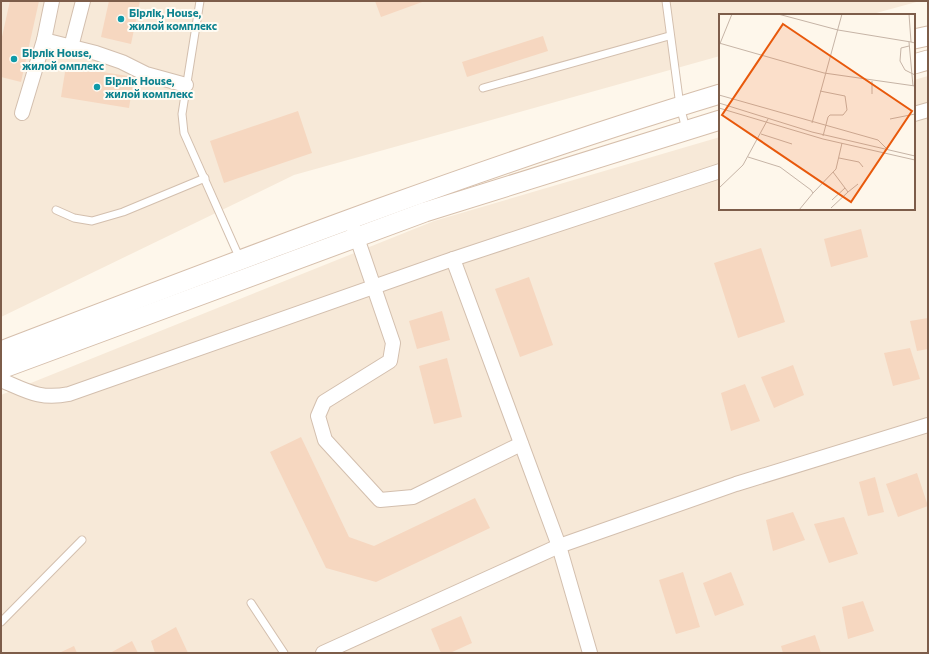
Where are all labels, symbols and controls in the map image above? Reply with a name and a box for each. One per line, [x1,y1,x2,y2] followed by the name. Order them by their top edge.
[129,6,217,32] place label: Бірлік, House, жилой комплекс
[116,14,126,24] marker: Бірлік, House, жилой комплекс
[719,14,915,210] inset map
[22,46,104,72] place label: Бірлік House, жилой омплекс
[9,54,19,64] marker: Бірлік House, жилой омплекс
[105,74,193,100] place label: Бірлік House, жилой комплекс
[92,82,102,92] marker: Бірлік House, жилой комплекс

